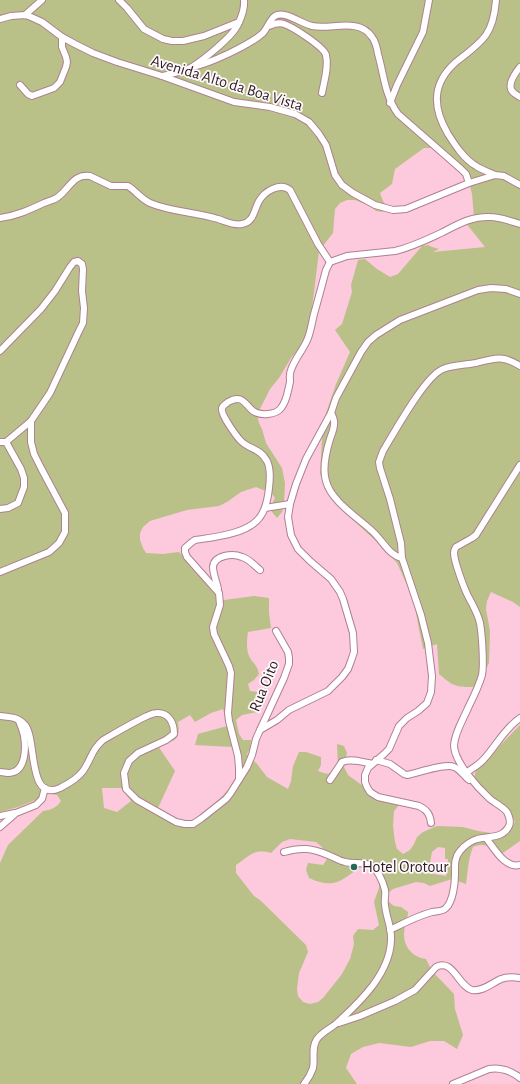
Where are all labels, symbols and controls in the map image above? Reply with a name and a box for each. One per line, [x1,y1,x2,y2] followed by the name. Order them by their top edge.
[149,52,305,114] street label: Avenida Alto da Boa Vista
[247,658,281,714] street label: Rua Oito
[362,859,449,875] place label: Hotel Orotour
[349,862,359,872] marker: Hotel Orotour

